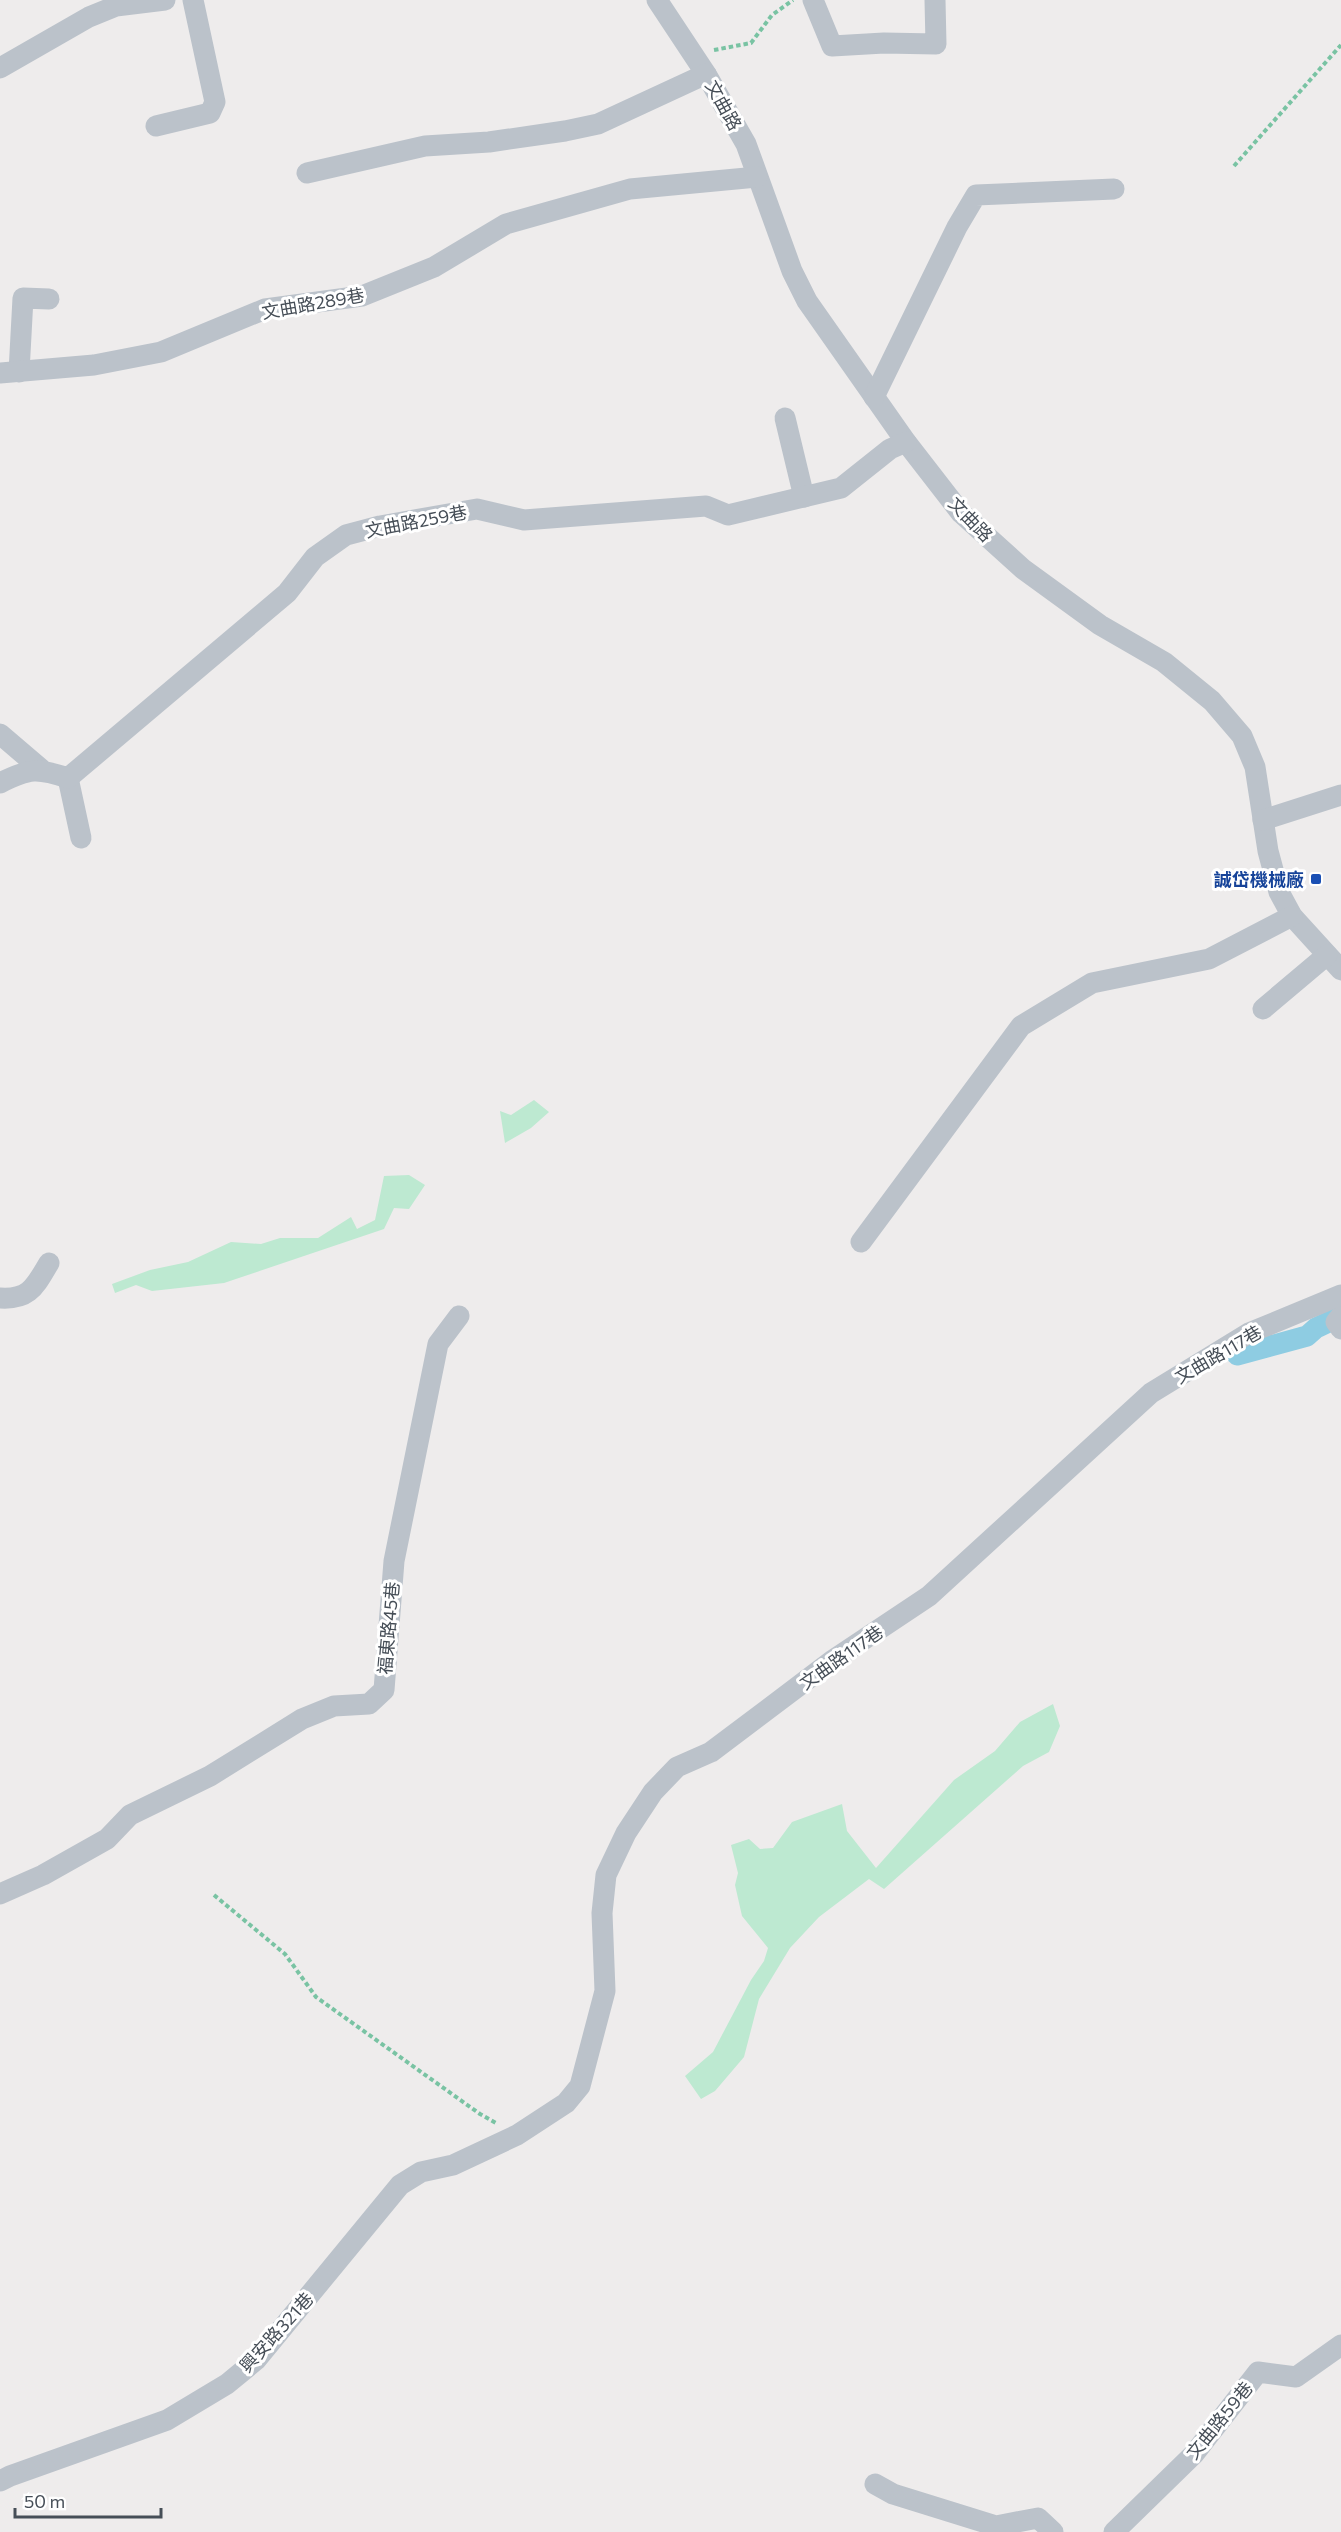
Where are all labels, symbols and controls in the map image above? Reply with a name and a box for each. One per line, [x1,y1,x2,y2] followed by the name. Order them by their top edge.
[701,76,747,134] street label: 文曲路
[260,283,366,323] street label: 文曲路289巷
[944,492,998,546] street label: 文曲路
[363,500,469,542] street label: 文曲路259巷
[1214,868,1304,890] place label: 誠岱機械廠
[1309,872,1323,886] marker: 誠岱機械廠
[1171,1320,1265,1388] street label: 文曲路117巷
[373,1581,403,1675] street label: 福東路45巷
[795,1620,887,1694] street label: 文曲路117巷
[234,2288,318,2376] street label: 興安路321巷
[1181,2377,1257,2463] street label: 文曲路59巷
[15,2481,160,2519] scale bar
[24,2490,65,2512] text: 50 m

